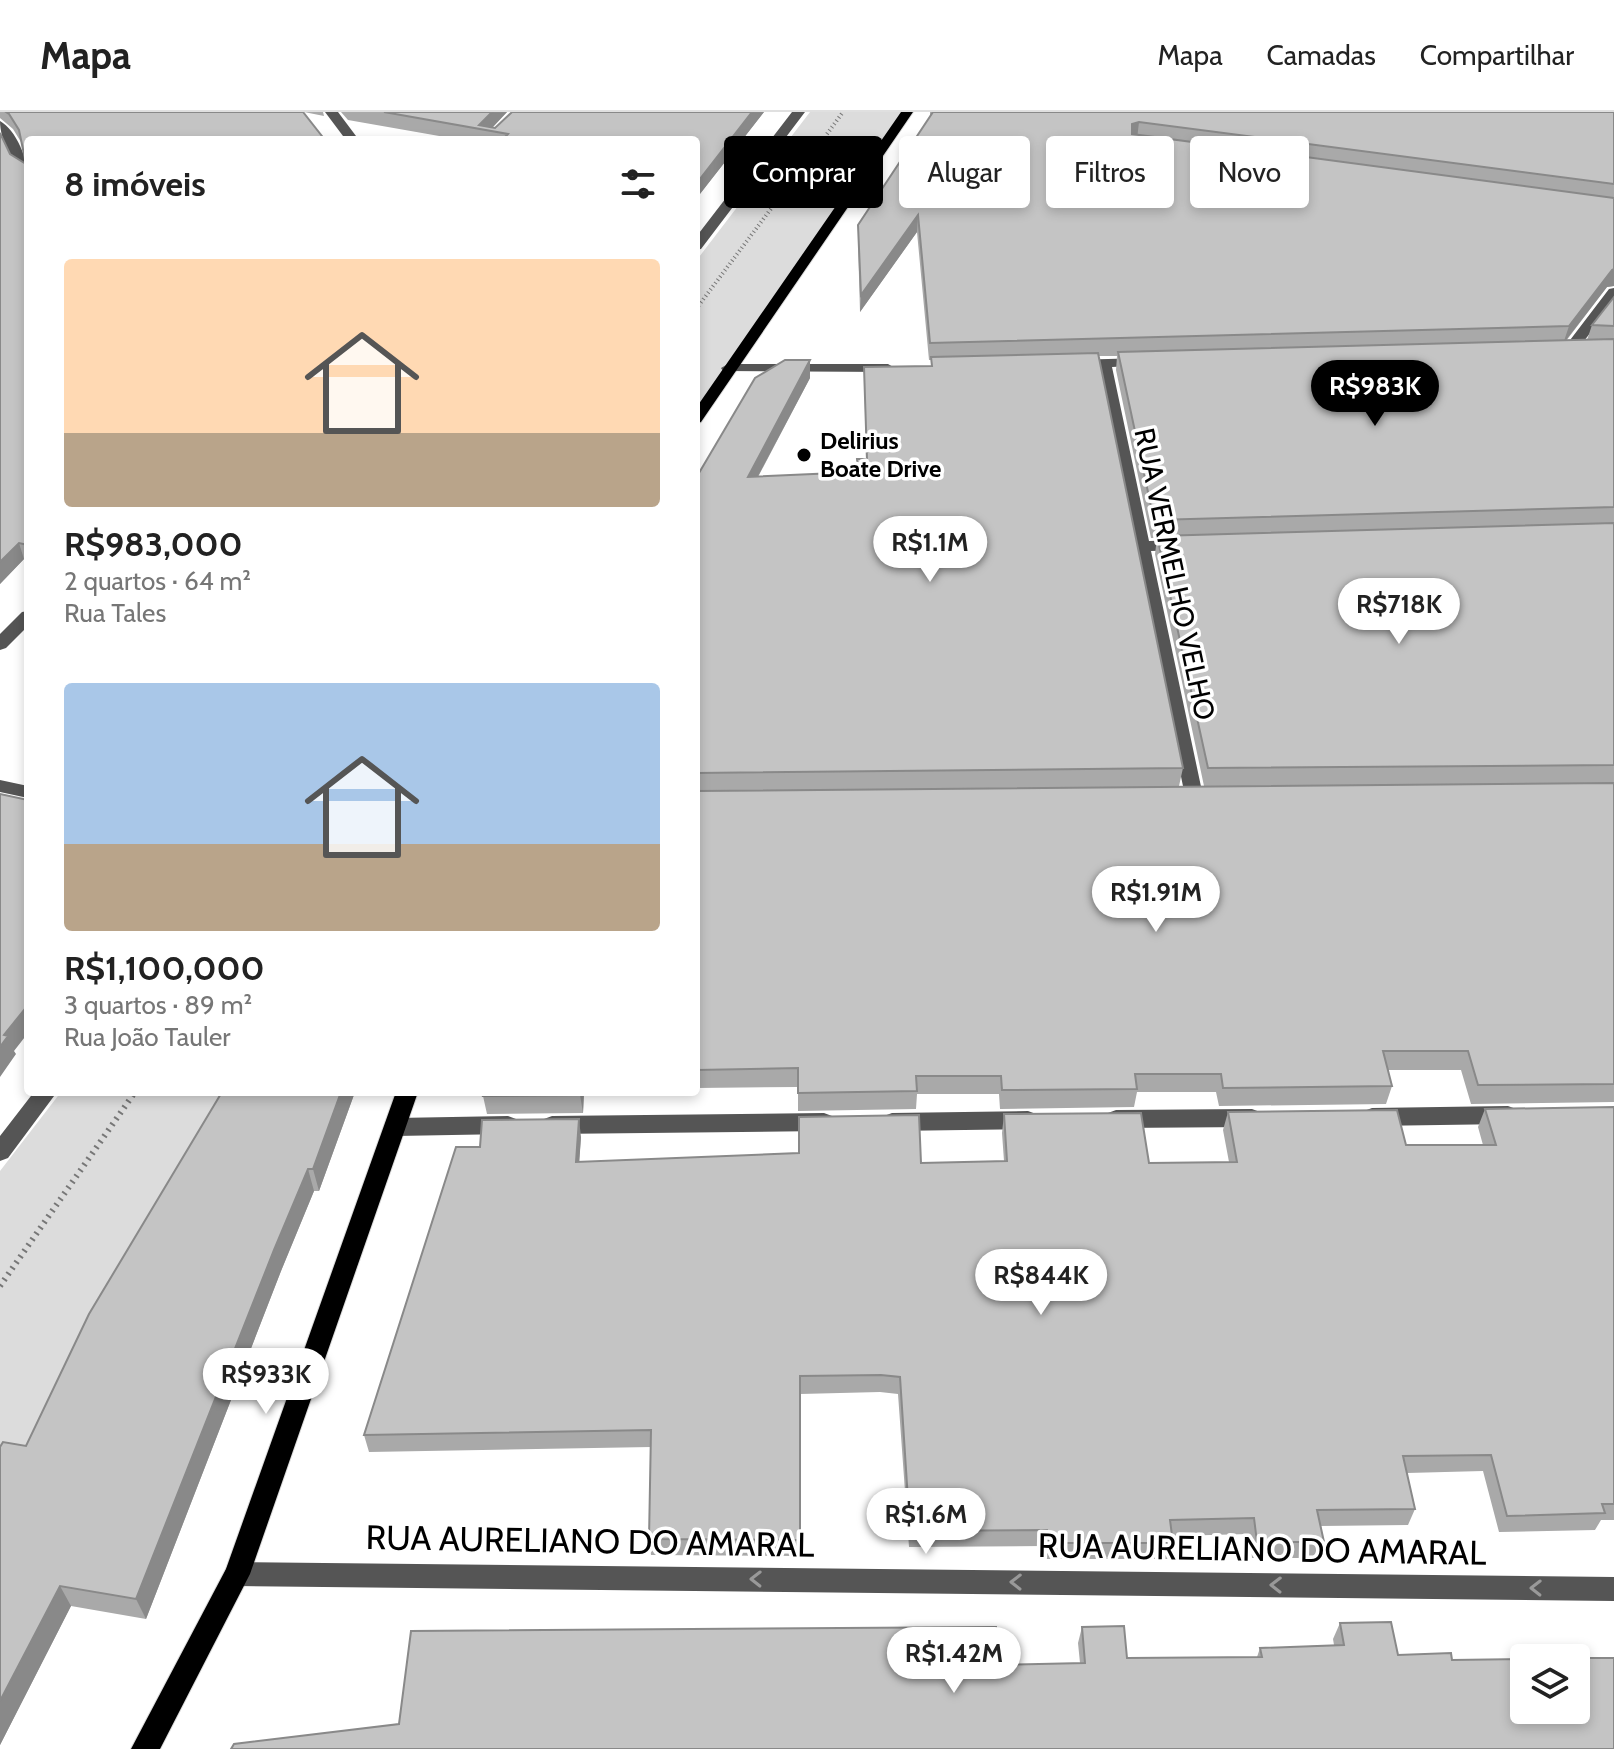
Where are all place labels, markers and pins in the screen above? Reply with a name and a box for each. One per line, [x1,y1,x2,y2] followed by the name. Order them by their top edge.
[1310,360,1440,428] pin: R$983K
[820,426,941,483] place label: Delirius Boate Drive
[795,446,813,464] marker: Delirius Boate Drive
[865,516,995,584] pin: R$1.1M
[1334,578,1464,646] pin: R$718K
[1082,866,1230,934] pin: R$1.91M
[976,1249,1106,1317] pin: R$844K
[201,1348,331,1416] pin: R$933K
[861,1488,991,1556] pin: R$1.6M
[880,1627,1028,1695] pin: R$1.42M

